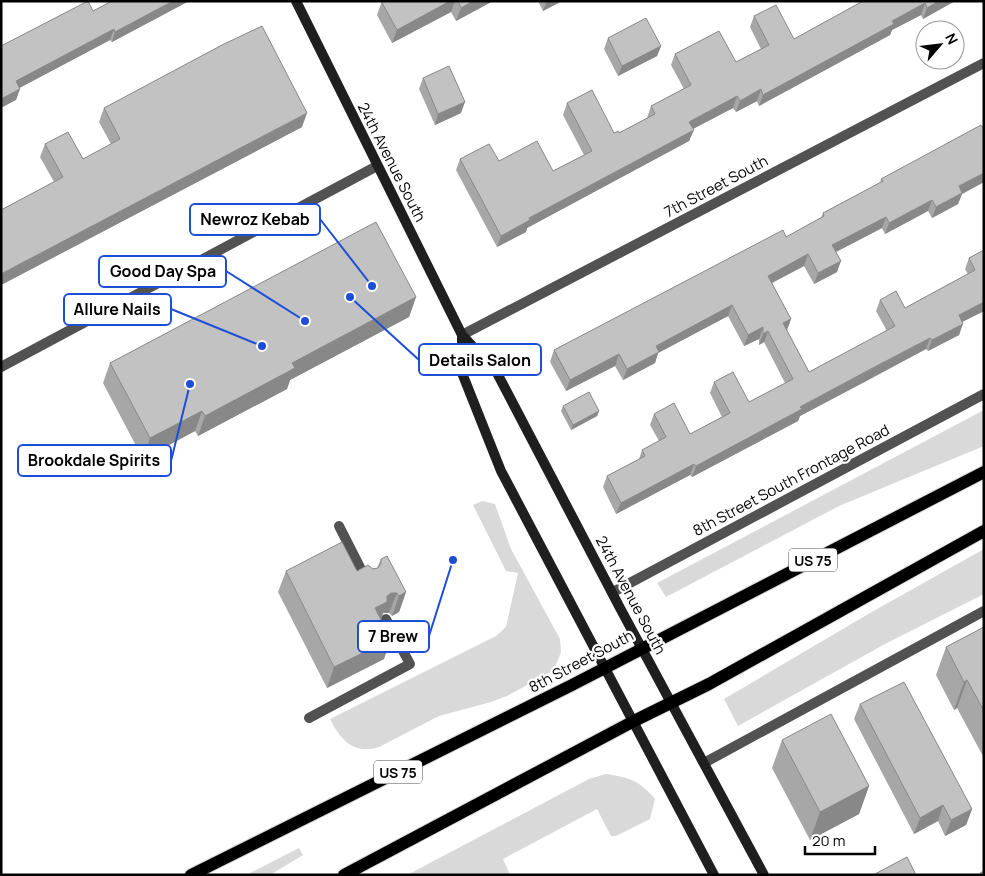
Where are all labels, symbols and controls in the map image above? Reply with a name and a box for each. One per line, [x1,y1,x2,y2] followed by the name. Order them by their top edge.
[915,20,965,70] north arrow
[941,30,963,48] text: N
[353,99,431,225] street label: 24th Avenue South
[661,150,772,222] street label: 7th Street South
[190,204,320,235] callout: Newroz Kebab
[200,208,310,230] text: Newroz Kebab
[99,256,226,287] callout: Good Day Spa
[110,260,216,282] text: Good Day Spa
[64,294,171,325] callout: Allure Nails
[73,298,161,320] text: Allure Nails
[419,344,541,375] callout: Details Salon
[429,349,531,371] text: Details Salon
[689,419,893,541] street label: 8th Street South Frontage Road
[18,445,171,476] callout: Brookdale Spirits
[28,449,160,471] text: Brookdale Spirits
[591,532,671,658] street label: 24th Avenue South
[789,548,837,572] road number: US 75
[358,621,429,652] callout: 7 Brew
[368,625,418,647] text: 7 Brew
[525,625,637,697] street label: 8th Street South
[374,760,422,784] road number: US 75
[805,824,875,856] scale bar
[812,830,845,851] text: 20 m

